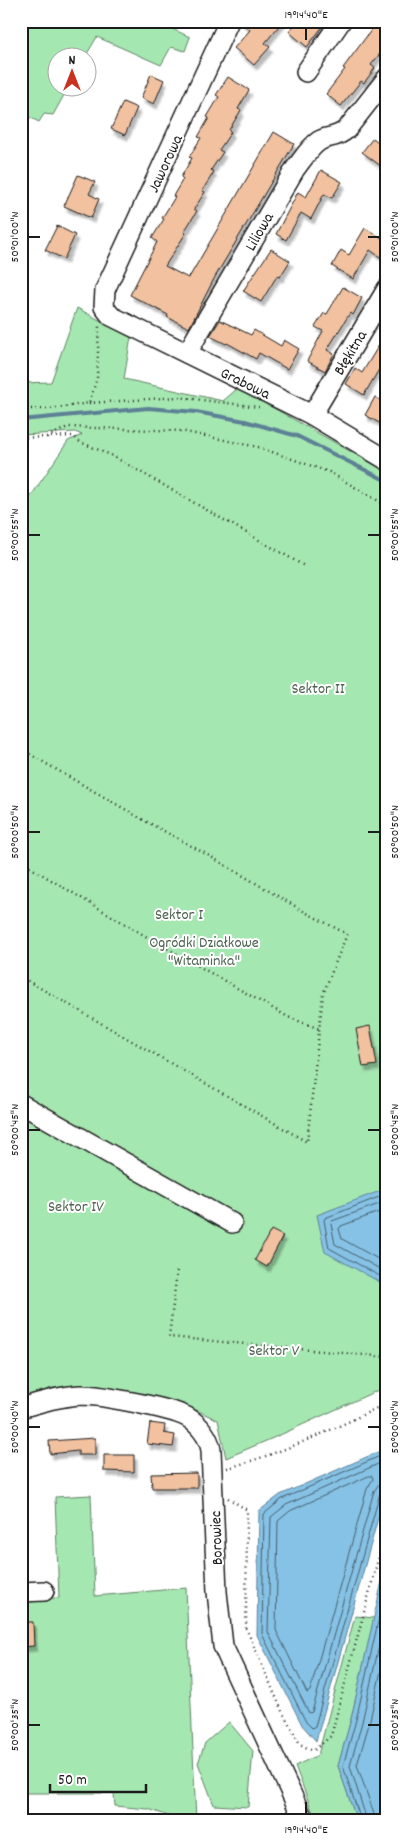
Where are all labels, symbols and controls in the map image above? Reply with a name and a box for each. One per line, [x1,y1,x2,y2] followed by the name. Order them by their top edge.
[284,7,328,24] text: 19°14'40"E
[48,48,98,98] north arrow
[69,51,76,71] text: N
[143,131,190,197] street label: Jaworowa
[240,208,281,256] street label: Liliowa
[7,212,24,262] text: 50°01'00"N
[387,212,404,262] text: 50°01'00"N
[329,326,374,380] street label: Błękitna
[216,362,274,406] street label: Grabowa
[7,509,24,561] text: 50°00'55"N
[387,509,404,561] text: 50°00'55"N
[291,678,345,701] park label: Sektor II
[7,805,24,859] text: 50°00'50"N
[387,805,404,859] text: 50°00'50"N
[155,904,203,927] park label: Sektor I
[149,932,259,973] park label: Ogródki Działkowe "Witaminka"
[7,1104,24,1156] text: 50°00'45"N
[387,1104,404,1156] text: 50°00'45"N
[48,1196,104,1219] park label: Sektor IV
[249,1340,300,1363] park label: Sektor V
[7,1400,24,1454] text: 50°00'40"N
[387,1400,404,1454] text: 50°00'40"N
[205,1510,230,1566] street label: Borowiec
[7,1699,24,1751] text: 50°00'35"N
[387,1699,404,1751] text: 50°00'35"N
[50,1762,146,1794] scale bar
[58,1770,87,1792] text: 50 m
[284,1822,328,1839] text: 19°14'40"E

